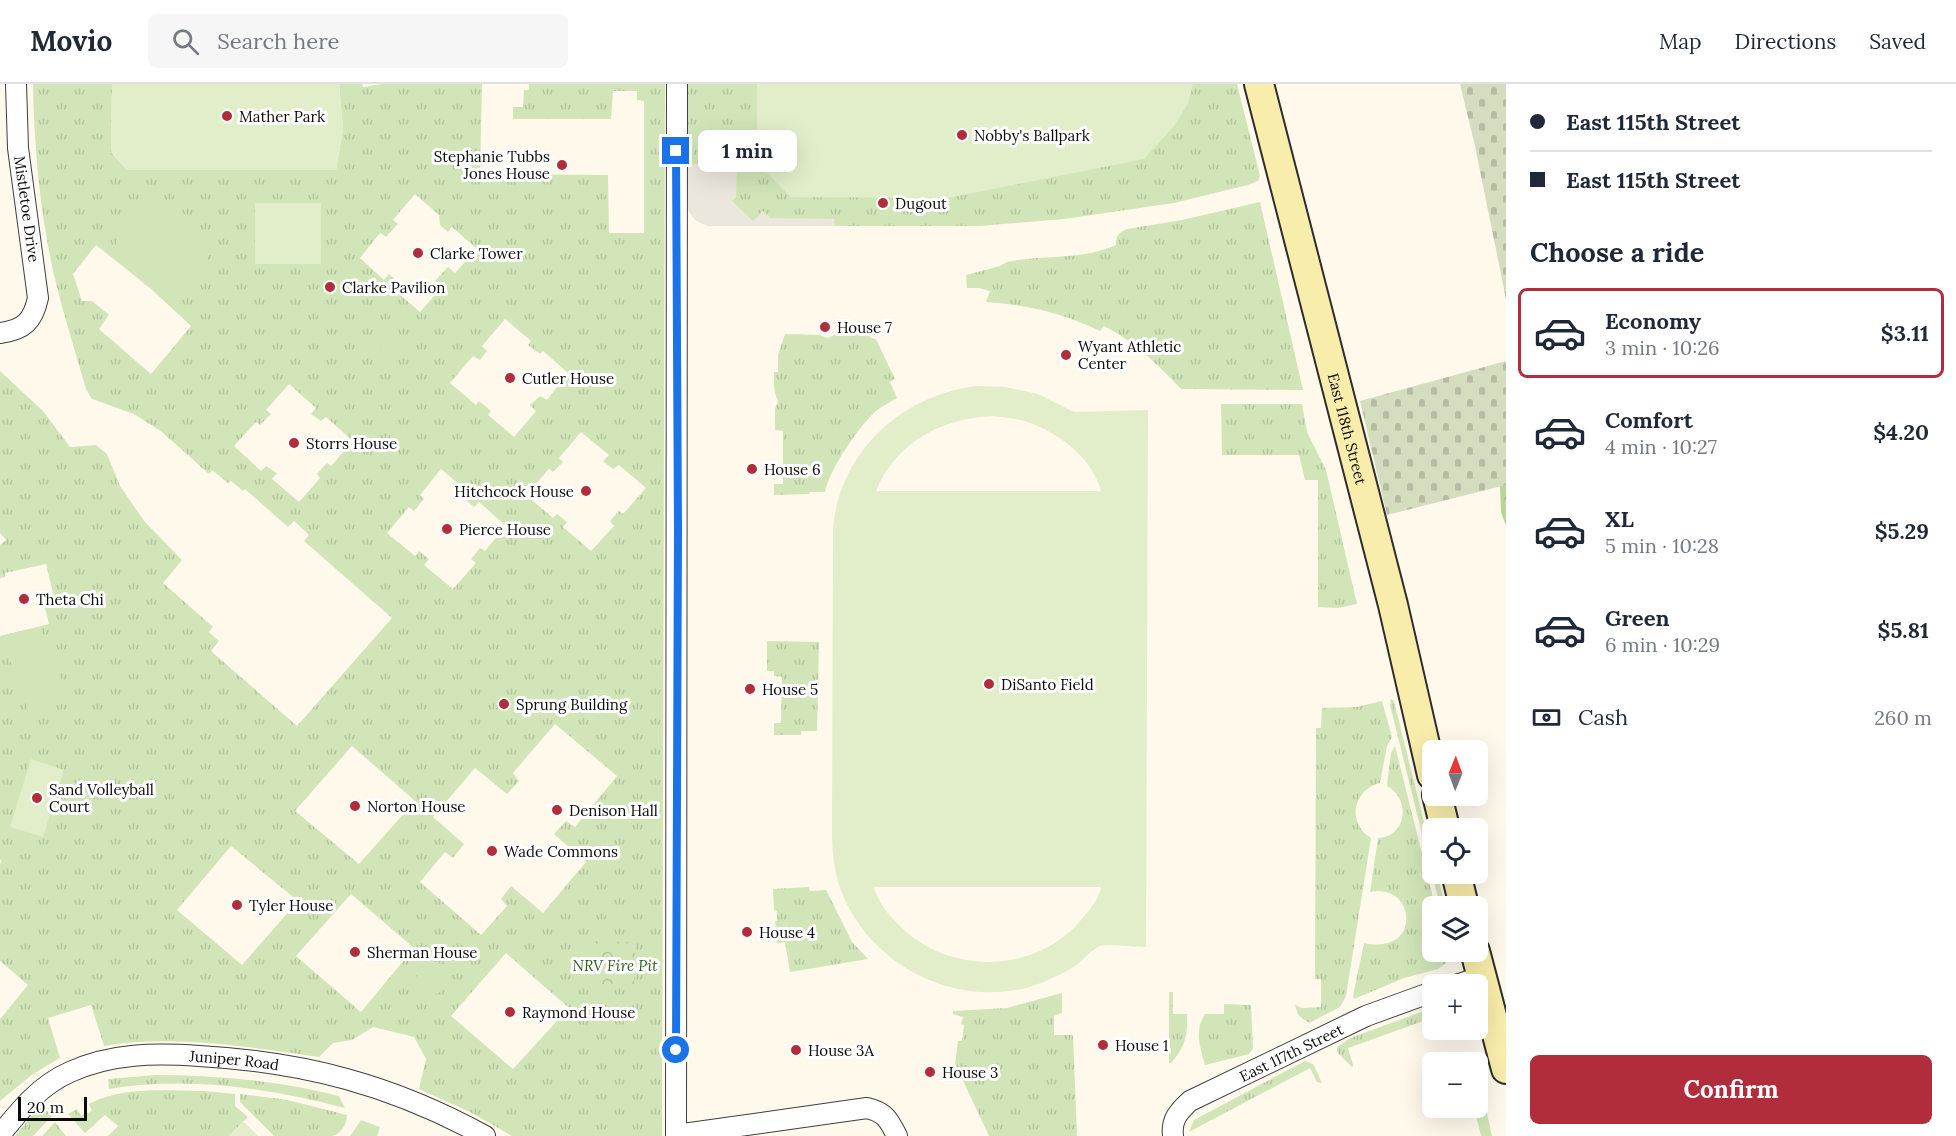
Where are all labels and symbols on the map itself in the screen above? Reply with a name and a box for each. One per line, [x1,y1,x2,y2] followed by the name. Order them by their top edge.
[239,107,325,126] place label: Mather Park
[220,109,234,123] marker: Mather Park
[974,126,1090,145] place label: Nobby's Ballpark
[955,128,969,142] marker: Nobby's Ballpark
[697,130,796,172] callout: 1 min
[662,137,689,164] route end
[434,147,550,183] place label: Stephanie Tubbs Jones House
[10,155,44,263] street label: Mistletoe Drive
[555,158,569,172] marker: Stephanie Tubbs Jones House
[895,194,947,213] place label: Dugout
[876,196,890,210] marker: Dugout
[430,244,523,263] place label: Clarke Tower
[411,246,425,260] marker: Clarke Tower
[342,278,445,297] place label: Clarke Pavilion
[323,280,337,294] marker: Clarke Pavilion
[837,318,892,337] place label: House 7
[818,320,832,334] marker: House 7
[1078,337,1181,373] place label: Wyant Athletic Center
[1059,348,1073,362] marker: Wyant Athletic Center
[522,369,614,388] place label: Cutler House
[503,371,517,385] marker: Cutler House
[1324,371,1371,487] street label: East 118th Street
[306,434,397,453] place label: Storrs House
[287,436,301,450] marker: Storrs House
[764,460,821,479] place label: House 6
[745,462,759,476] marker: House 6
[454,482,574,501] place label: Hitchcock House
[579,484,593,498] marker: Hitchcock House
[459,520,551,539] place label: Pierce House
[440,522,454,536] marker: Pierce House
[36,590,104,609] place label: Theta Chi
[17,592,31,606] marker: Theta Chi
[1001,675,1094,694] place label: DiSanto Field
[982,677,996,691] marker: DiSanto Field
[762,680,818,699] place label: House 5
[743,682,757,696] marker: House 5
[516,695,628,714] place label: Sprung Building
[497,697,511,711] marker: Sprung Building
[1422,740,1488,806] north arrow
[49,780,154,816] place label: Sand Volleyball Court
[30,791,44,805] marker: Sand Volleyball Court
[367,797,465,816] place label: Norton House
[348,799,362,813] marker: Norton House
[569,801,658,820] place label: Denison Hall
[550,803,564,817] marker: Denison Hall
[504,842,618,861] place label: Wade Commons
[485,844,499,858] marker: Wade Commons
[249,896,333,915] place label: Tyler House
[230,898,244,912] marker: Tyler House
[759,923,815,942] place label: House 4
[740,925,754,939] marker: House 4
[367,943,478,962] place label: Sherman House
[348,945,362,959] marker: Sherman House
[573,956,658,975] park label: NRV Fire Pit
[522,1003,635,1022] place label: Raymond House
[503,1005,517,1019] marker: Raymond House
[1236,1019,1346,1085] street label: East 117th Street
[662,1036,689,1063] route start
[1115,1036,1169,1055] place label: House 1
[1096,1038,1110,1052] marker: House 1
[808,1041,874,1060] place label: House 3A
[789,1043,803,1057] marker: House 3A
[188,1046,281,1074] street label: Juniper Road
[942,1063,998,1082] place label: House 3
[923,1065,937,1079] marker: House 3
[18,1094,87,1122] scale bar

